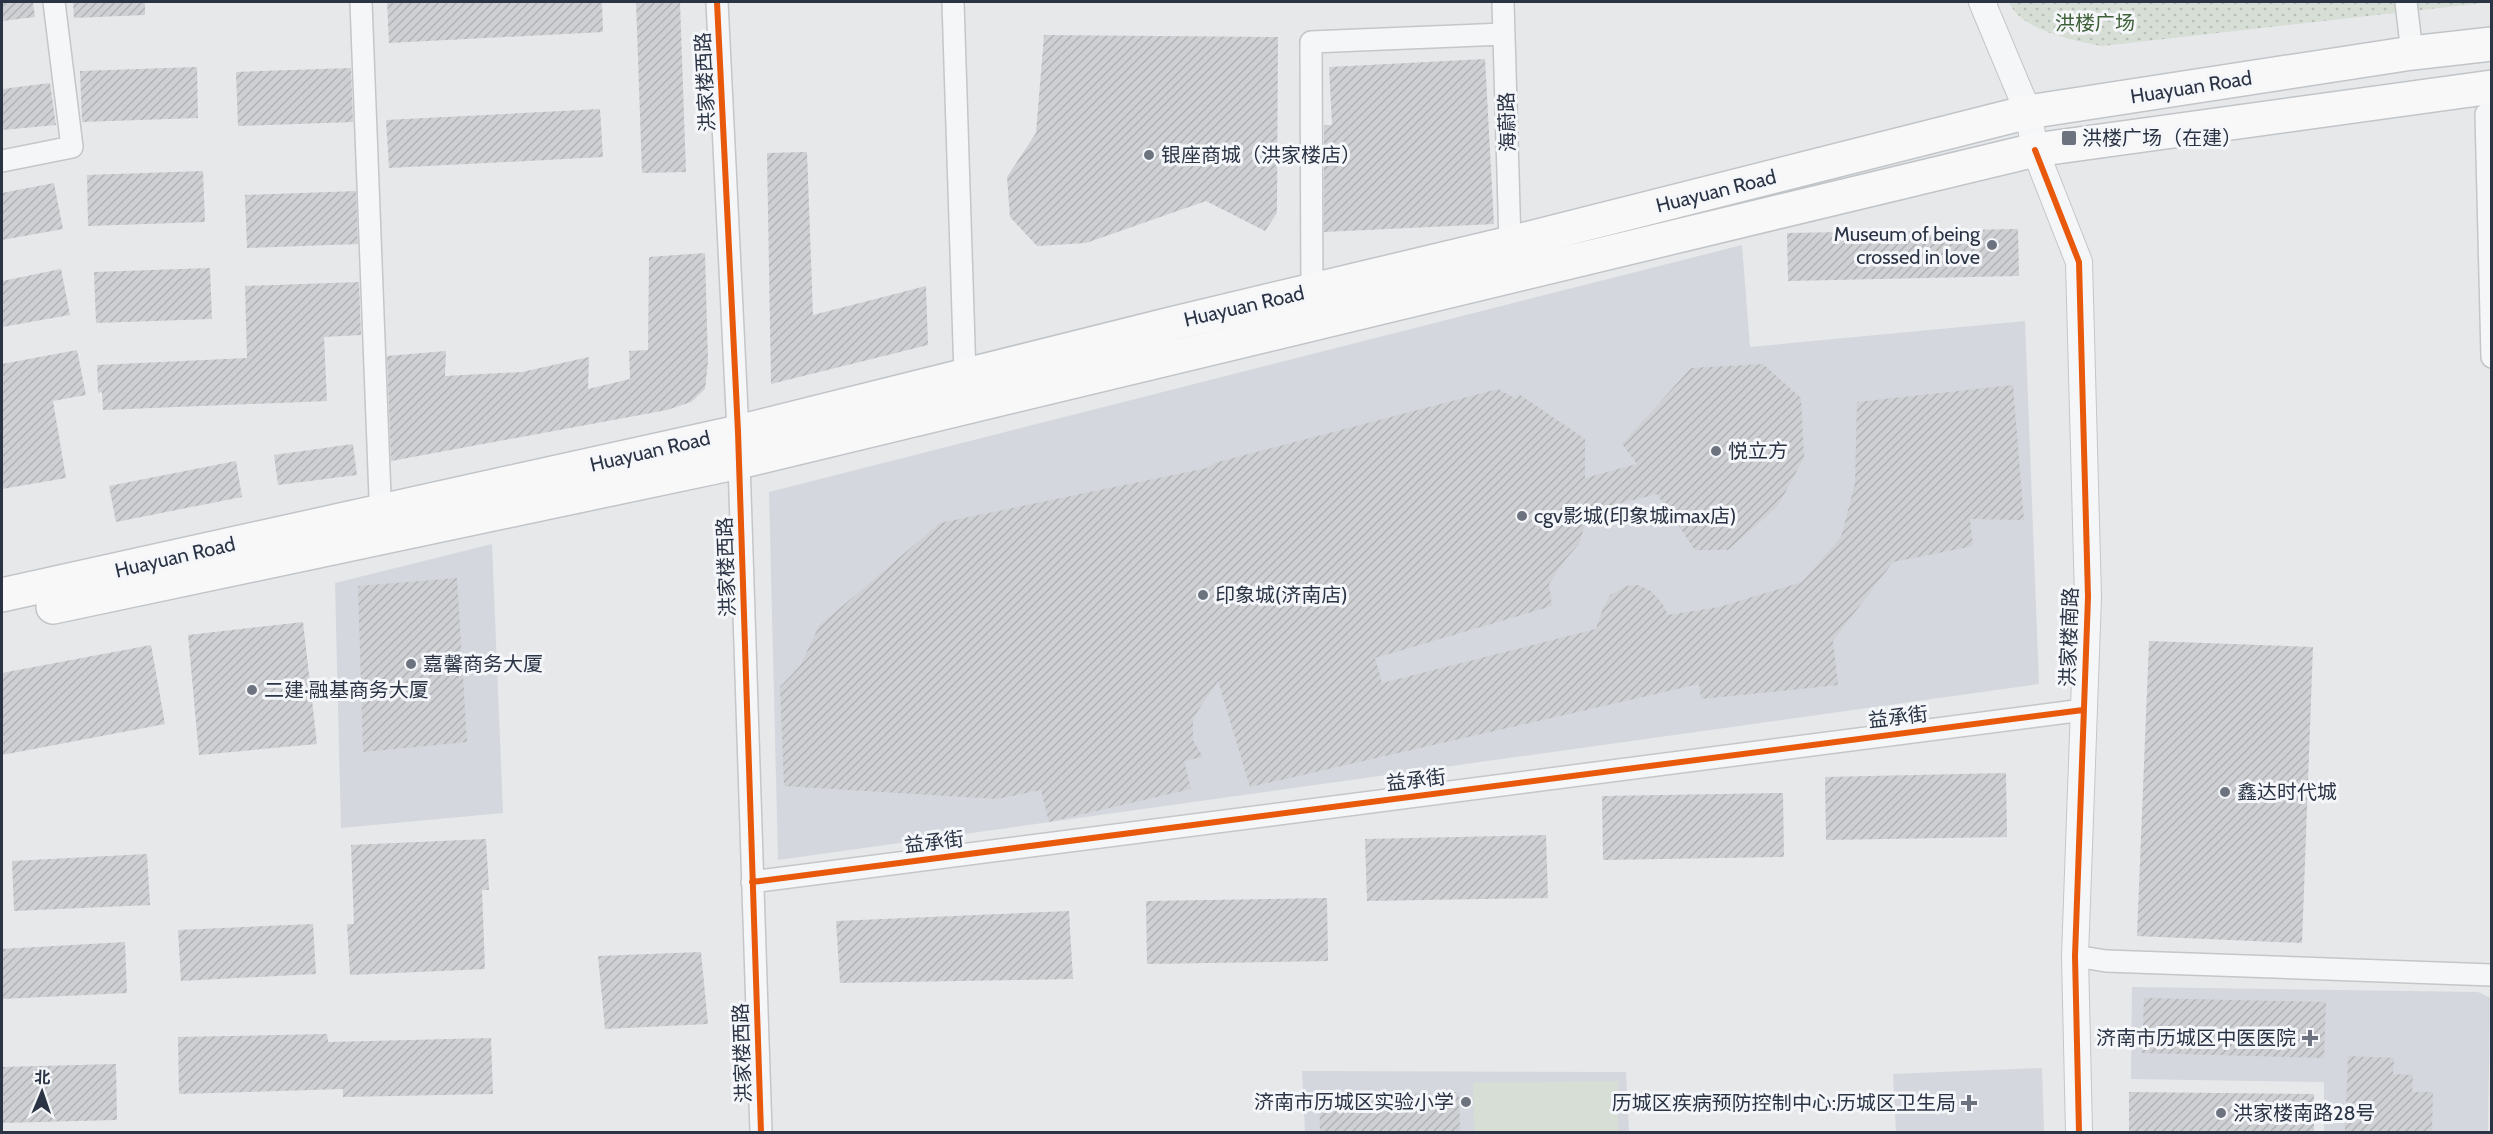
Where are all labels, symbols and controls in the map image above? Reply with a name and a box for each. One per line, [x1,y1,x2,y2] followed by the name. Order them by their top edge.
[2055,11,2135,35] park label: 洪楼广场
[690,31,720,133] street label: 洪家楼西路
[2128,66,2254,108] street label: Huayuan Road
[1494,92,1520,152] street label: 海蔚路
[2082,126,2242,150] place label: 洪楼广场（在建）
[2060,129,2078,147] marker: 洪楼广场（在建）
[1161,143,1361,167] place label: 银座商城（洪家楼店）
[1142,148,1156,162] marker: 银座商城（洪家楼店）
[1654,164,1778,218] street label: Huayuan Road
[1834,222,1981,269] place label: Museum of being crossed in love
[1985,238,1999,252] marker: Museum of being crossed in love
[1181,280,1307,332] street label: Huayuan Road
[587,425,713,477] street label: Huayuan Road
[1728,439,1788,463] place label: 悦立方
[1709,444,1723,458] marker: 悦立方
[1534,504,1736,528] place label: cgv影城(印象城imax店)
[1515,509,1529,523] marker: cgv影城(印象城imax店)
[712,517,740,617] street label: 洪家楼西路
[112,531,238,583] street label: Huayuan Road
[1215,583,1348,607] place label: 印象城(济南店)
[2055,587,2083,687] street label: 洪家楼南路
[1196,588,1210,602] marker: 印象城(济南店)
[423,652,543,676] place label: 嘉馨商务大厦
[404,657,418,671] marker: 嘉馨商务大厦
[264,678,429,702] place label: 二建·融基商务大厦
[245,683,259,697] marker: 二建·融基商务大厦
[1867,701,1929,733] street label: 益承街
[1385,764,1447,796] street label: 益承街
[2237,780,2337,804] place label: 鑫达时代城
[2218,785,2232,799] marker: 鑫达时代城
[903,826,965,858] street label: 益承街
[728,1003,756,1103] street label: 洪家楼西路
[2096,1026,2296,1050] place label: 济南市历城区中医医院
[2301,1029,2319,1047] marker: 济南市历城区中医医院
[12,1062,72,1122] north arrow
[34,1068,51,1087] text: 北
[1254,1090,1454,1114] place label: 济南市历城区实验小学
[1612,1091,1956,1115] place label: 历城区疾病预防控制中心:历城区卫生局
[1960,1094,1978,1112] marker: 历城区疾病预防控制中心:历城区卫生局
[1459,1095,1473,1109] marker: 济南市历城区实验小学
[2233,1101,2376,1125] place label: 洪家楼南路28号
[2214,1106,2228,1120] marker: 洪家楼南路28号

